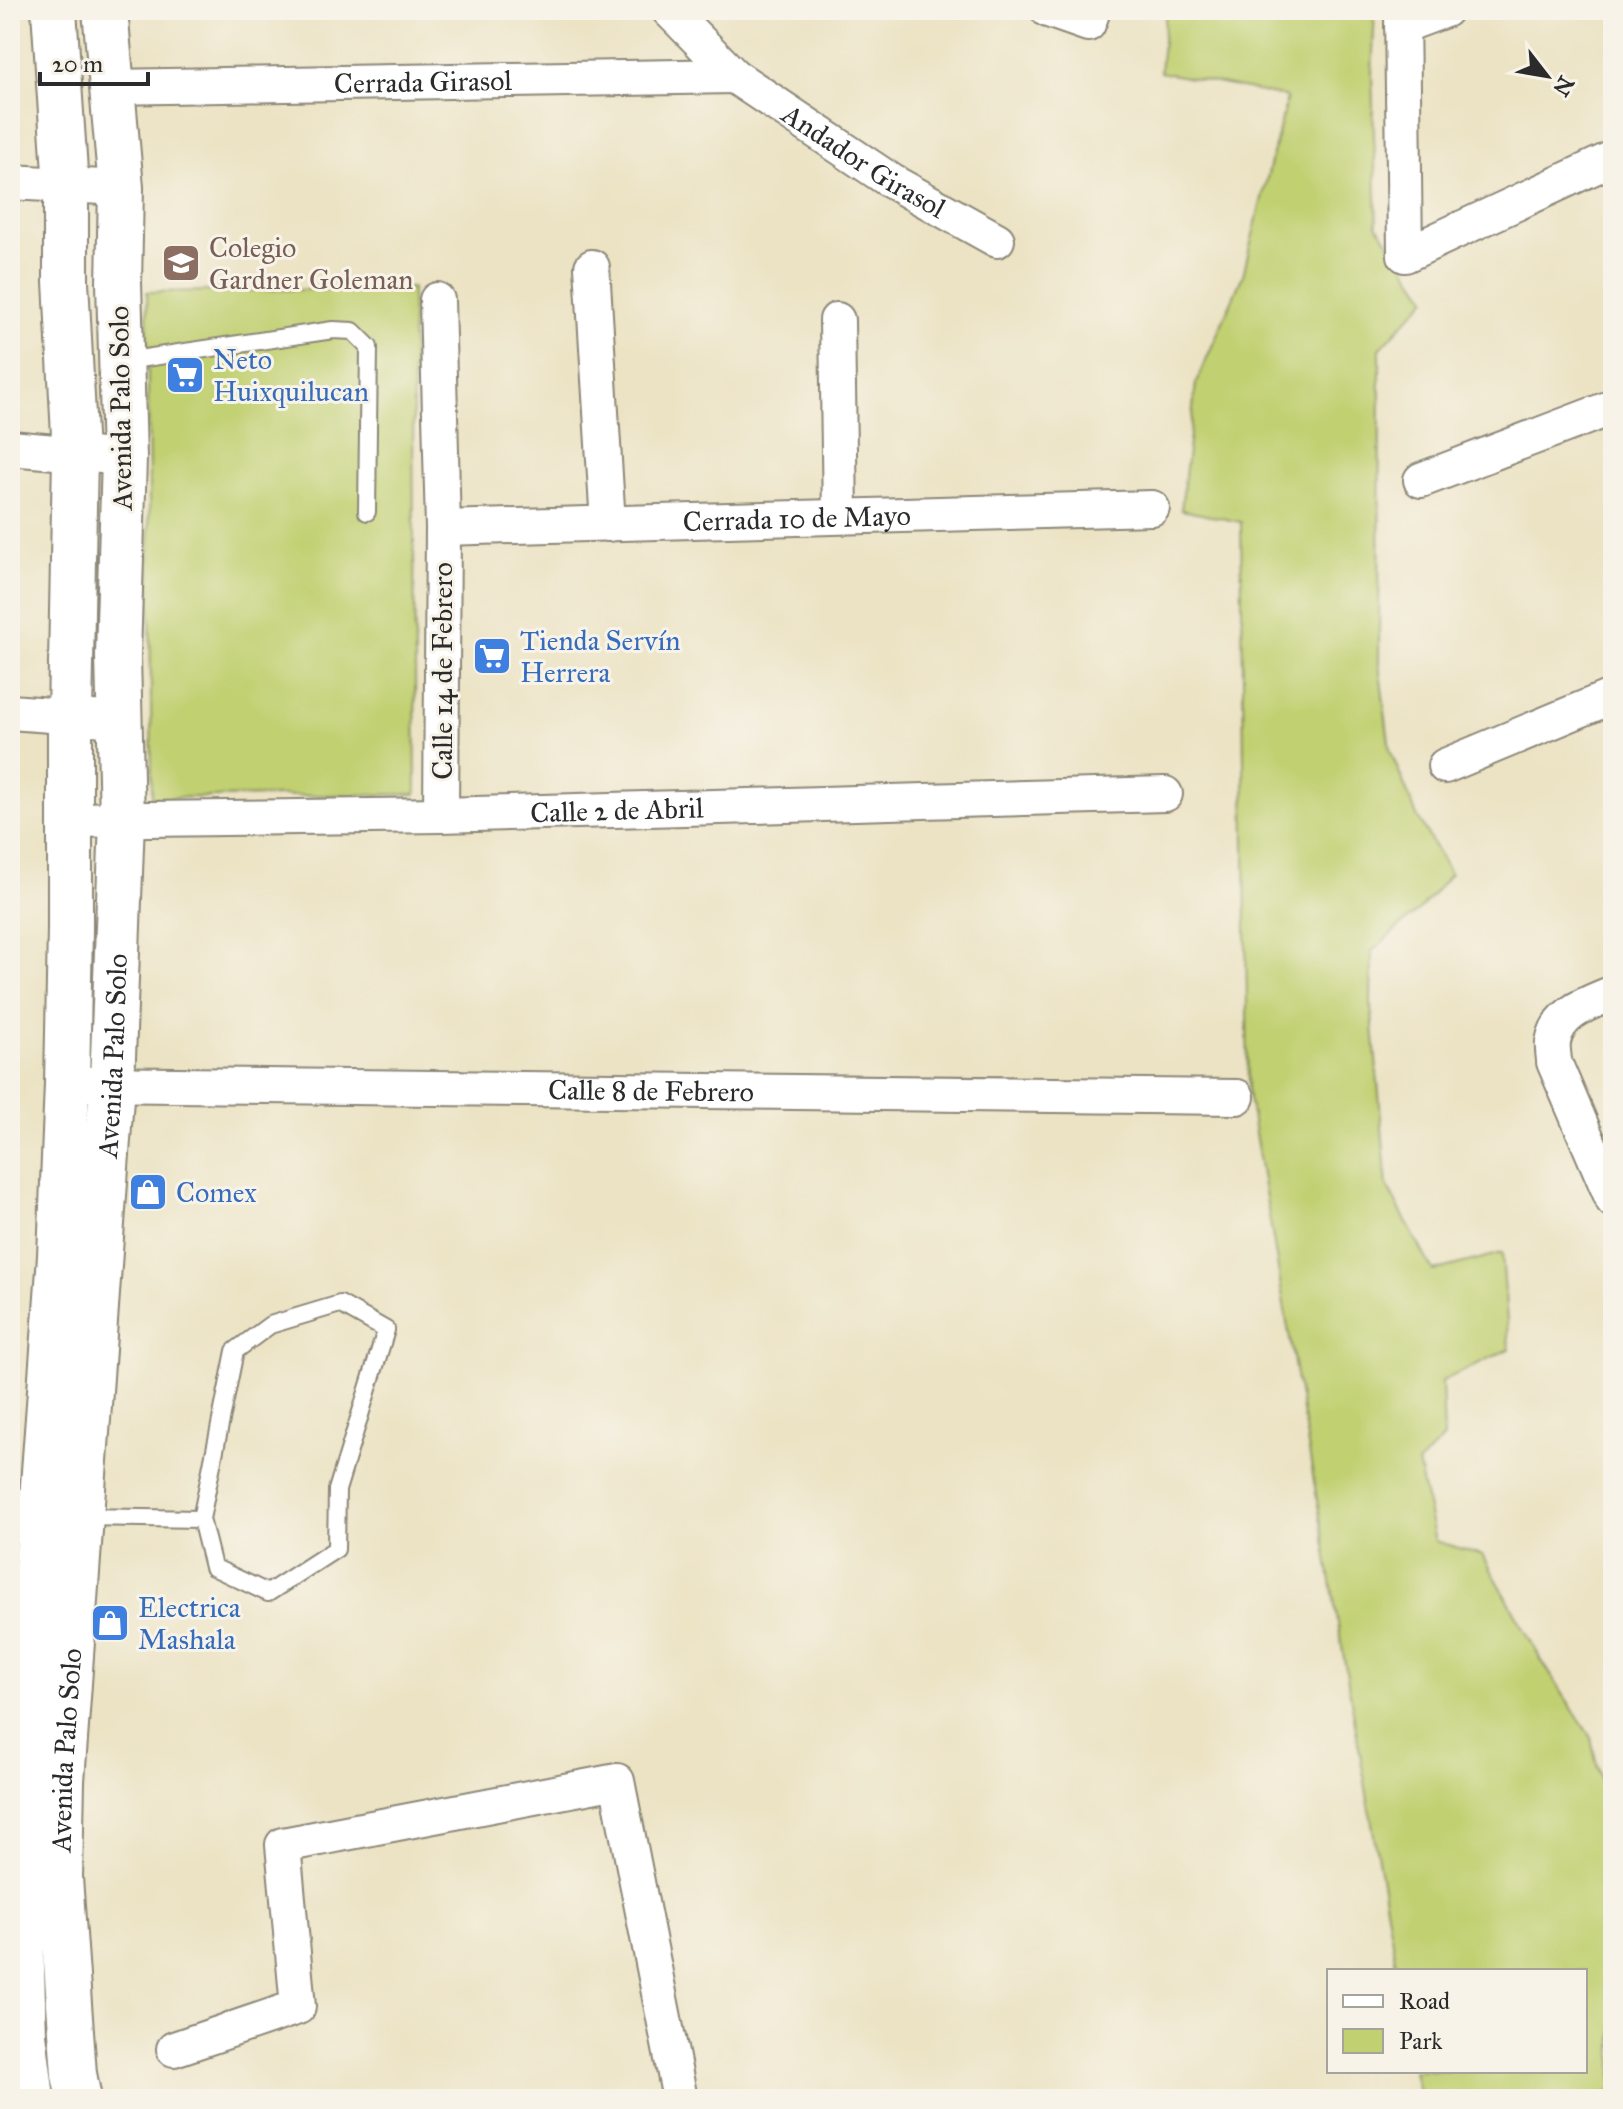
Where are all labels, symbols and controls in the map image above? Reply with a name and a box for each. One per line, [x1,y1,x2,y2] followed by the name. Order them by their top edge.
[40,36,148,86] scale bar
[1507,36,1587,116] north arrow
[52,49,103,79] text: 20 m
[334,63,513,101] street label: Cerrada Girasol
[1547,71,1580,101] text: N
[774,96,952,226] street label: Andador Girasol
[209,230,413,297] place label: Colegio Gardner Goleman
[160,242,202,284] school or university icon: Colegio Gardner Goleman
[101,306,140,511] street label: Avenida Palo Solo
[213,342,369,409] place label: Neto Huixquilucan
[164,354,206,396] supermarket icon: Neto Huixquilucan
[682,498,911,539] street label: Cerrada 10 de Mayo
[425,562,460,780] street label: Calle 14 de Febrero
[520,623,681,690] place label: Tienda Servín Herrera
[471,635,513,677] supermarket icon: Tienda Servín Herrera
[530,790,705,830] street label: Calle 2 de Abril
[90,953,135,1160] street label: Avenida Palo Solo
[548,1072,754,1110] street label: Calle 8 de Febrero
[127,1171,169,1213] shop icon: Comex
[176,1175,257,1210] place label: Comex
[138,1590,241,1657] place label: Electrica Mashala
[89,1602,131,1644] shop icon: Electrica Mashala
[44,1647,89,1854] street label: Avenida Palo Solo
[1327,1969,1587,2073] legend
[1399,1986,1450,2016] text: Road
[1399,2026,1443,2056] text: Park

